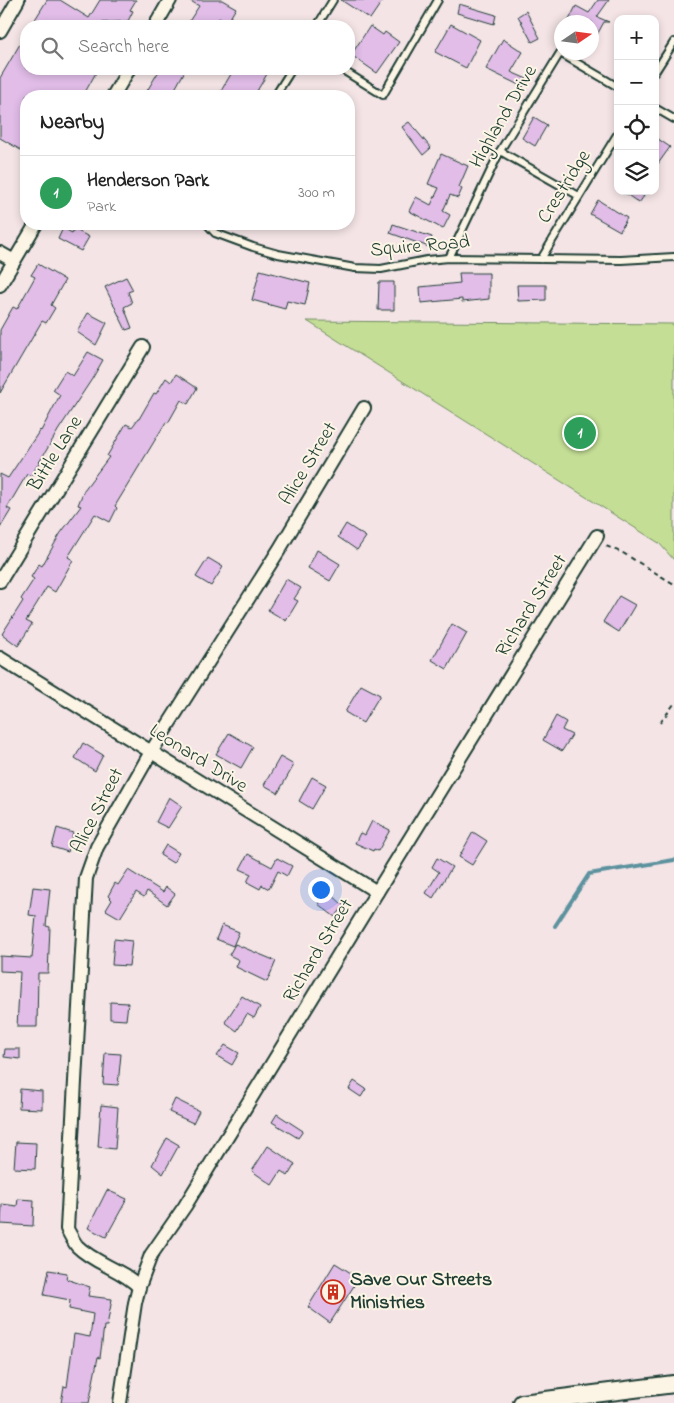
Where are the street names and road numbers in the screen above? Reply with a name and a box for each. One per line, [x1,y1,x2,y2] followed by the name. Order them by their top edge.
[463,60,546,175] street label: Highland Drive
[531,144,600,230] street label: Crestridge
[369,228,471,266] street label: Squire Road
[21,410,91,499] street label: Bittle Lane
[273,417,345,511] street label: Alice Street
[489,549,575,663] street label: Richard Street
[143,717,253,801] street label: Leonard Drive
[64,763,132,859] street label: Alice Street
[277,893,362,1008] street label: Richard Street

